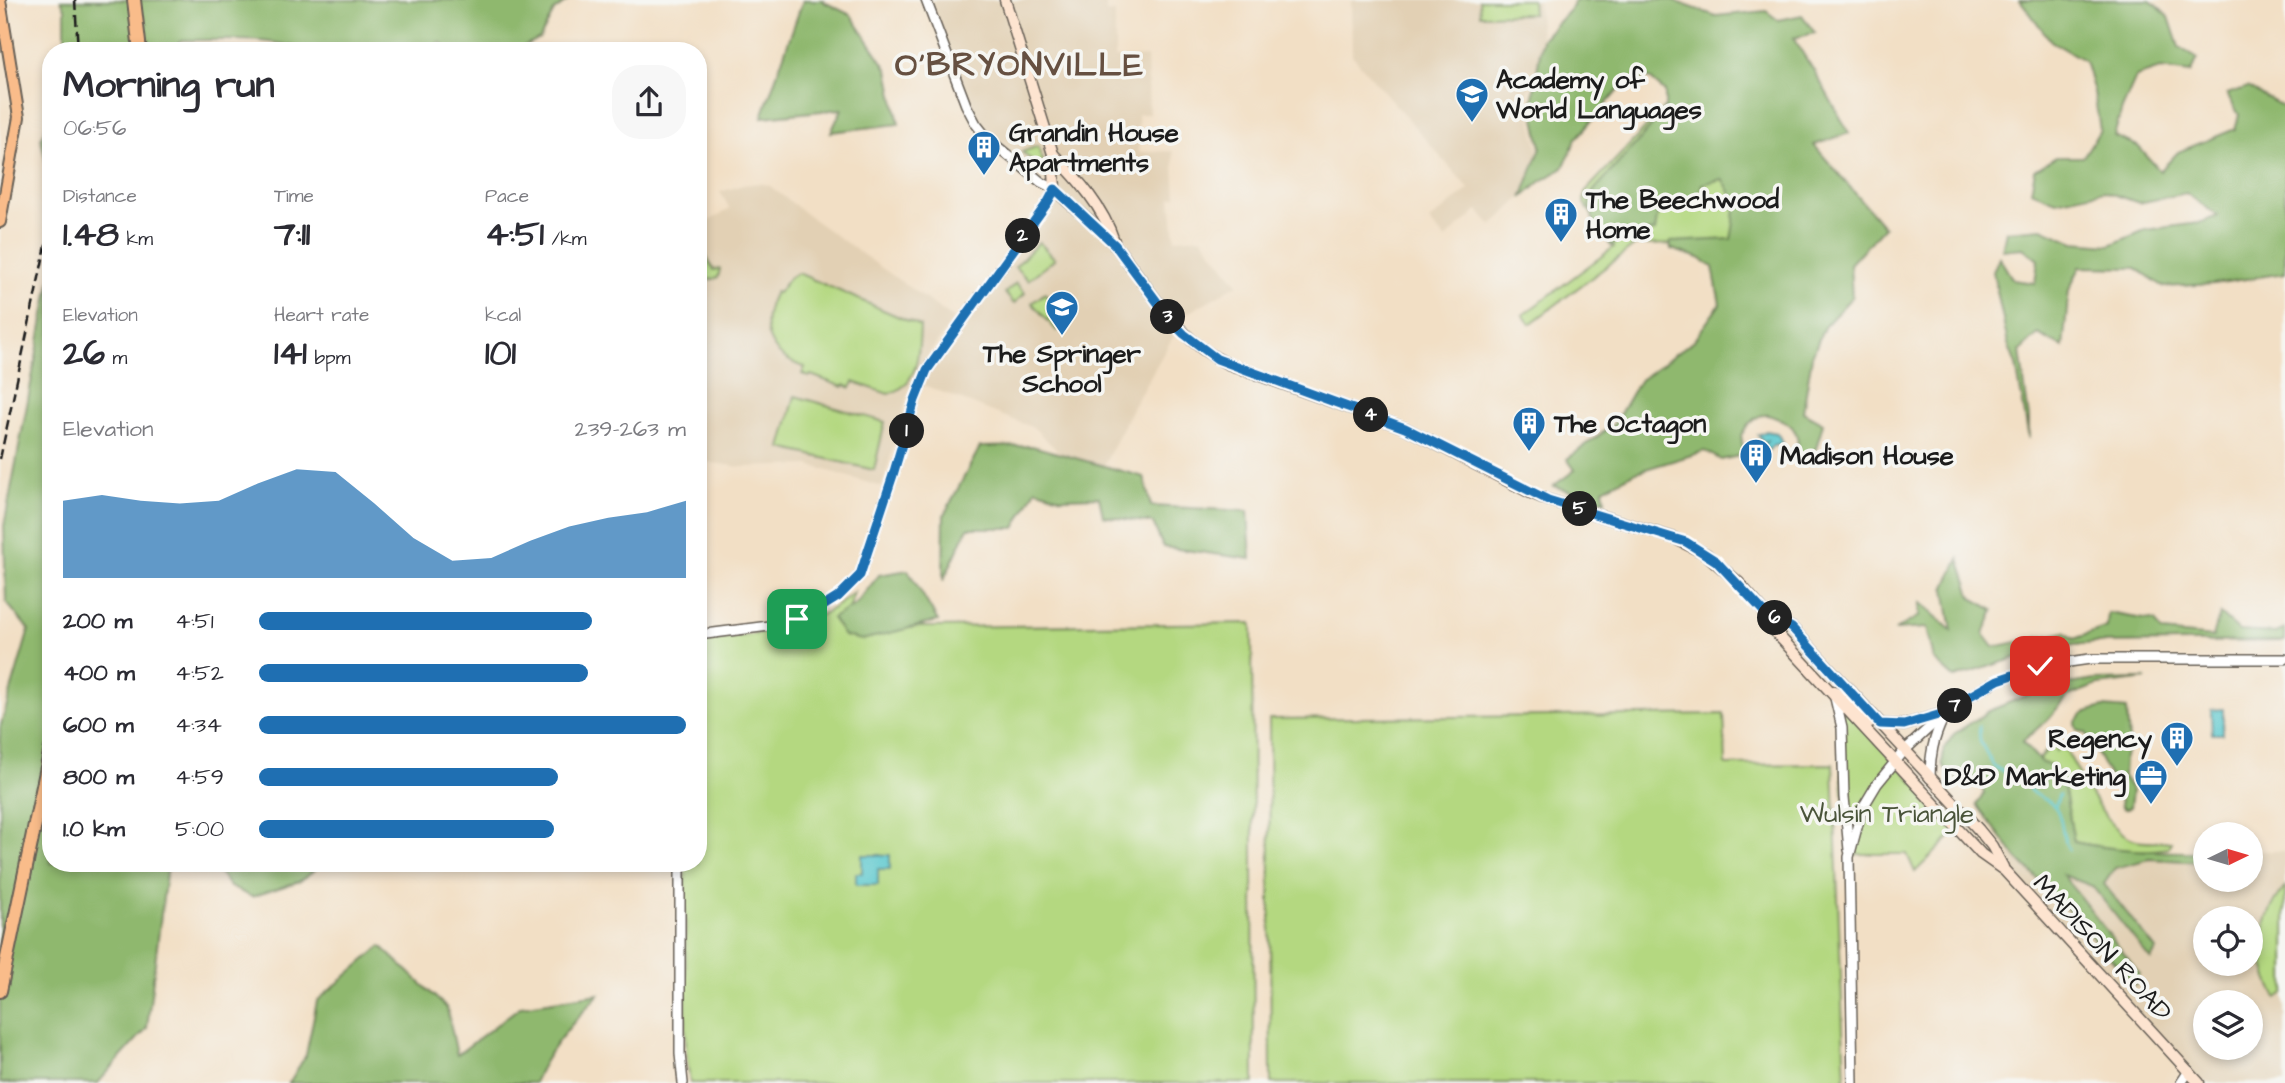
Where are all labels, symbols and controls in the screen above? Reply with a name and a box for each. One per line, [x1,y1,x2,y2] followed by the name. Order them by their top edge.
[895,42,1145,88] district label: O’BRYONVILLE
[63,60,275,112] text: Morning run
[1495,62,1702,131] place label: Academy of World Languages
[612,65,686,139] button: share
[1453,75,1491,124] school or university icon: Academy of World Languages
[63,112,126,144] text: 06:56
[1009,115,1179,181] place label: Grandin House Apartments
[965,128,1003,177] building icon: Grandin House Apartments
[1585,182,1780,248] place label: The Beechwood Home
[63,183,137,210] text: Distance
[274,183,314,210] text: Time
[485,183,529,210] text: Pace
[1542,195,1580,244] building icon: The Beechwood Home
[63,210,119,259] text: 1.48
[274,210,310,259] text: 7:11
[485,210,544,259] text: 4:51
[1006,218,1040,254] pin: 2
[1017,222,1028,249] text: 2
[119,226,153,253] text: km
[544,226,587,253] text: /km
[1043,288,1081,337] school or university icon: The Springer School
[1150,300,1186,334] pin: 3
[63,302,138,329] text: Elevation
[274,302,369,329] text: Heart rate
[485,302,521,329] text: kcal
[1163,303,1172,330] text: 3
[63,329,105,378] text: 26
[274,329,307,378] text: 141
[485,329,516,378] text: 101
[982,336,1142,402] place label: The Springer School
[105,345,127,372] text: m
[307,345,350,372] text: bpm
[1354,398,1388,432] pin: 4
[1364,401,1377,428] text: 4
[1510,404,1548,453] building icon: The Octagon
[1553,406,1706,445] place label: The Octagon
[63,413,154,445] text: Elevation
[575,413,686,445] text: 239–263 m
[890,414,925,448] pin: 1
[905,417,908,444] text: 1
[1737,436,1775,485] building icon: Madison House
[1780,438,1954,474] place label: Madison House
[1562,491,1598,526] pin: 5
[1573,495,1586,522] text: 5
[767,589,827,649] pin
[778,600,816,638] icon: arrive
[1758,600,1792,636] pin: 6
[1769,604,1780,631] text: 6
[63,605,132,637] text: 200 m
[175,605,214,637] text: 4:51
[2010,636,2070,696] pin
[2021,647,2059,685] icon: check
[63,657,135,689] text: 400 m
[175,657,224,689] text: 4:52
[1938,688,1972,724] pin: 7
[1949,692,1960,719] text: 7
[63,709,134,741] text: 600 m
[175,709,222,741] text: 4:34
[2158,719,2196,768] building icon: Regency
[2048,721,2153,760] place label: Regency
[2132,757,2170,806] office icon: D&D Marketing
[1944,759,2127,798] place label: D&D Marketing
[63,761,134,793] text: 800 m
[175,761,224,793] text: 4:59
[1800,796,1974,834] park label: Wulsin Triangle
[63,813,125,845] text: 1.0 km
[175,813,224,845] text: 5:00
[2193,822,2263,892] north arrow
[2193,822,2263,1060] map controls
[2025,866,2180,1029] street label: MADISON ROAD
[2193,906,2263,976] button: locate
[2193,990,2263,1060] button: layers

